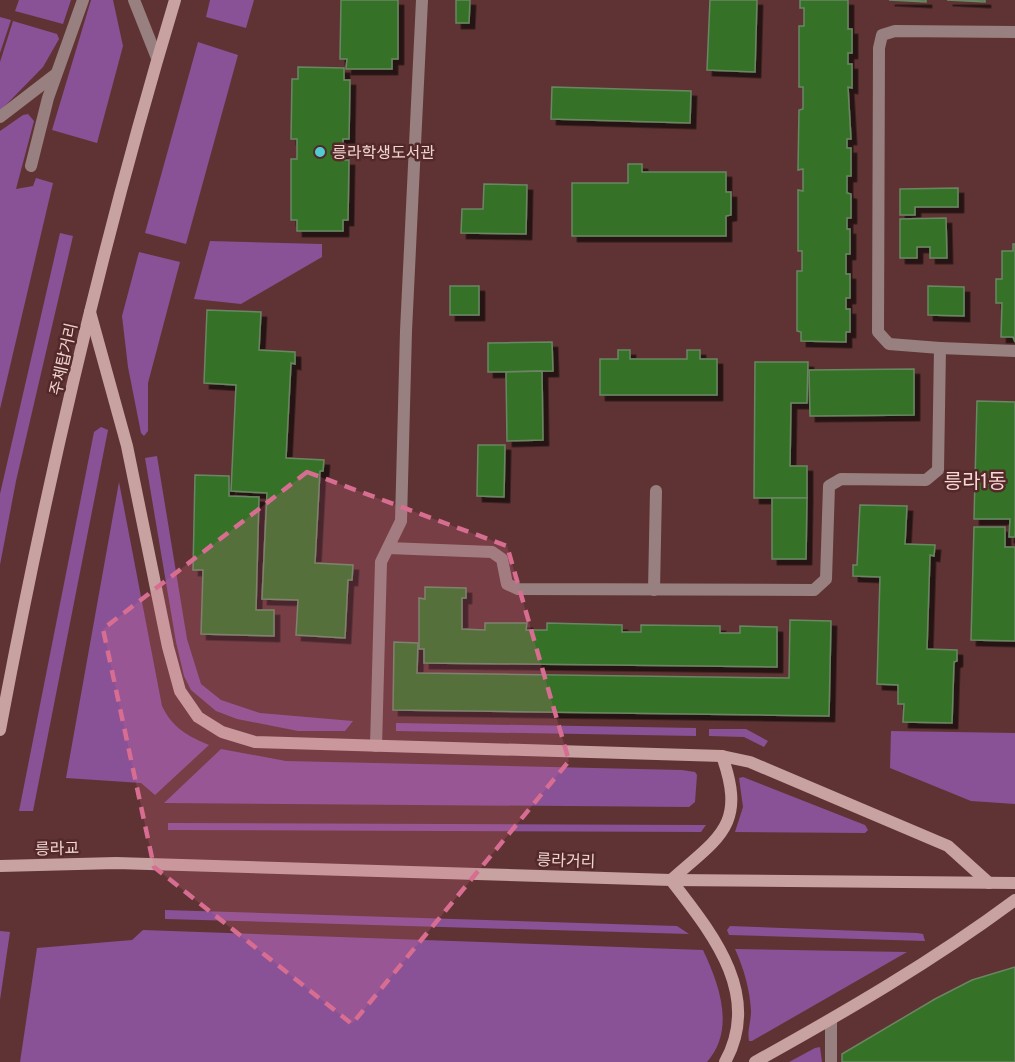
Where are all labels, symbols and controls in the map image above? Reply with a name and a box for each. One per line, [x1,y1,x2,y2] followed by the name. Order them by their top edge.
[332,144,435,164] place label: 릉라학생도서관
[313,145,327,159] marker: 릉라학생도서관
[47,321,83,398] street label: 주체탑거리
[944,470,1006,496] district label: 릉라1동
[35,840,79,860] street label: 릉라교
[536,851,596,873] street label: 릉라거리

